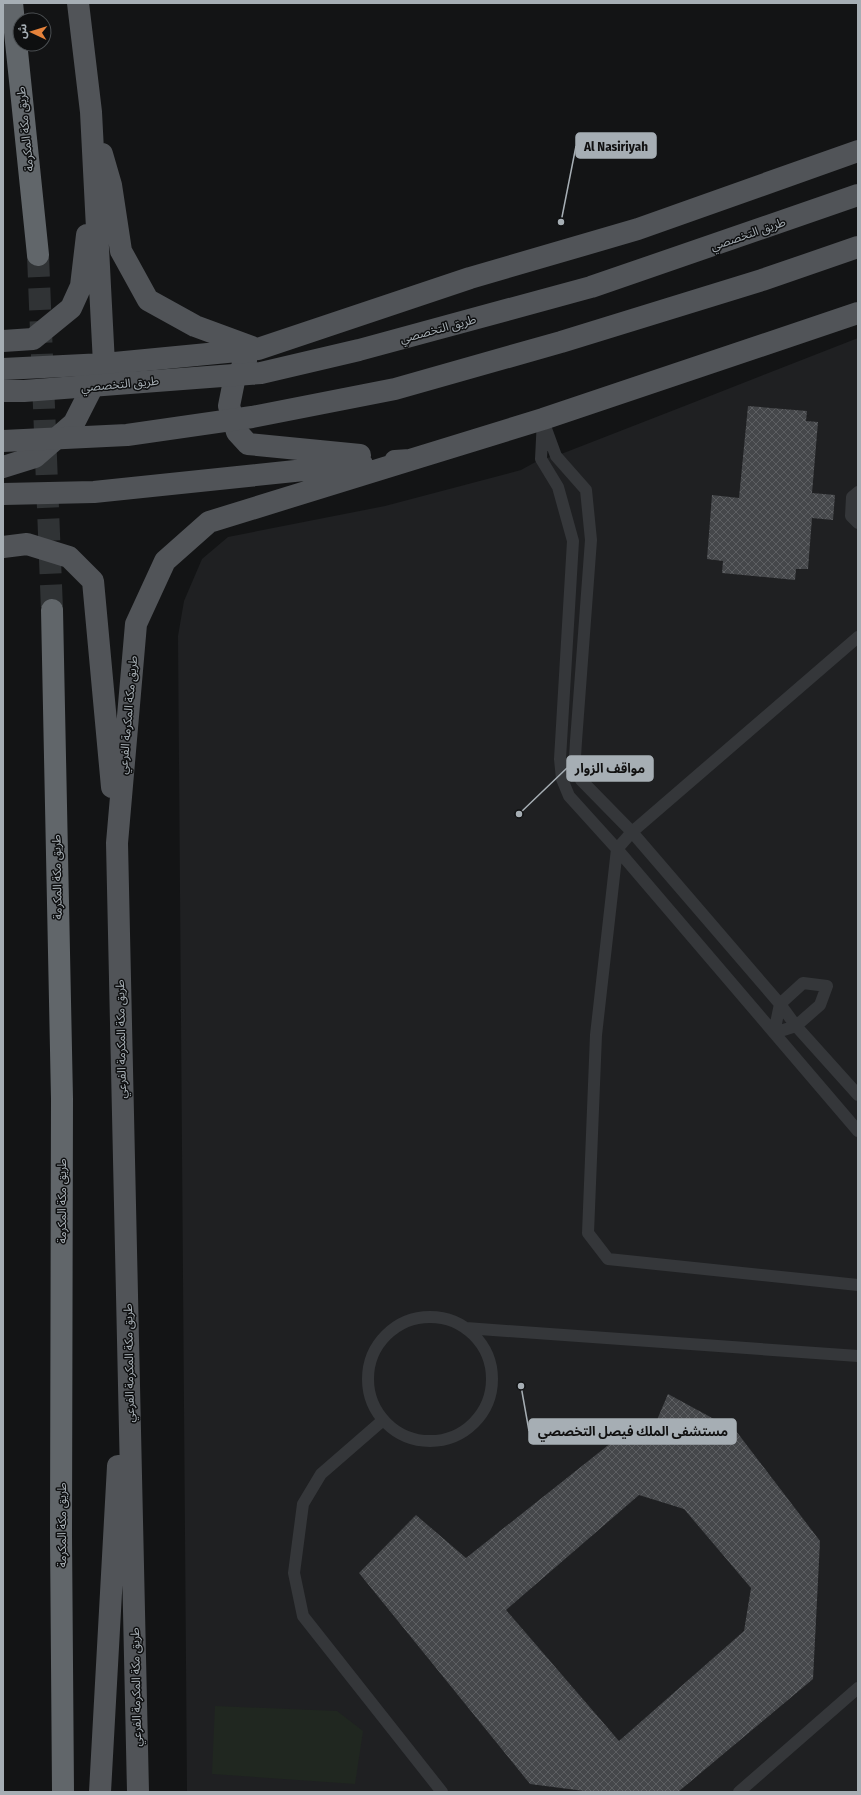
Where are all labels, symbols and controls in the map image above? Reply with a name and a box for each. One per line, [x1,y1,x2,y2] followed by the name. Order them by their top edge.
[12,12,52,52] north arrow
[16,23,30,39] text: ش
[14,86,37,172] street label: طريق مكة المكرمة
[576,133,656,158] callout: Al Nasiriyah
[583,139,648,154] text: Al Nasiriyah
[709,215,788,256] street label: طريق التخصصي
[398,312,478,349] street label: طريق التخصصي
[80,374,160,397] street label: طريق التخصصي
[116,655,143,775] street label: طريق مكة المكرمة الفرعي
[567,756,653,781] callout: مواقف الزوار
[574,761,645,776] text: مواقف الزوار
[49,834,66,920] street label: طريق مكة المكرمة
[113,979,132,1099] street label: طريق مكة المكرمة الفرعي
[55,1158,70,1244] street label: طريق مكة المكرمة
[121,1303,140,1423] street label: طريق مكة المكرمة الفرعي
[529,1419,736,1444] callout: مستشفى الملك فيصل التخصصي
[538,1424,728,1442] text: مستشفى الملك فيصل التخصصي
[55,1482,70,1568] street label: طريق مكة المكرمة
[128,1627,147,1747] street label: طريق مكة المكرمة الفرعي

